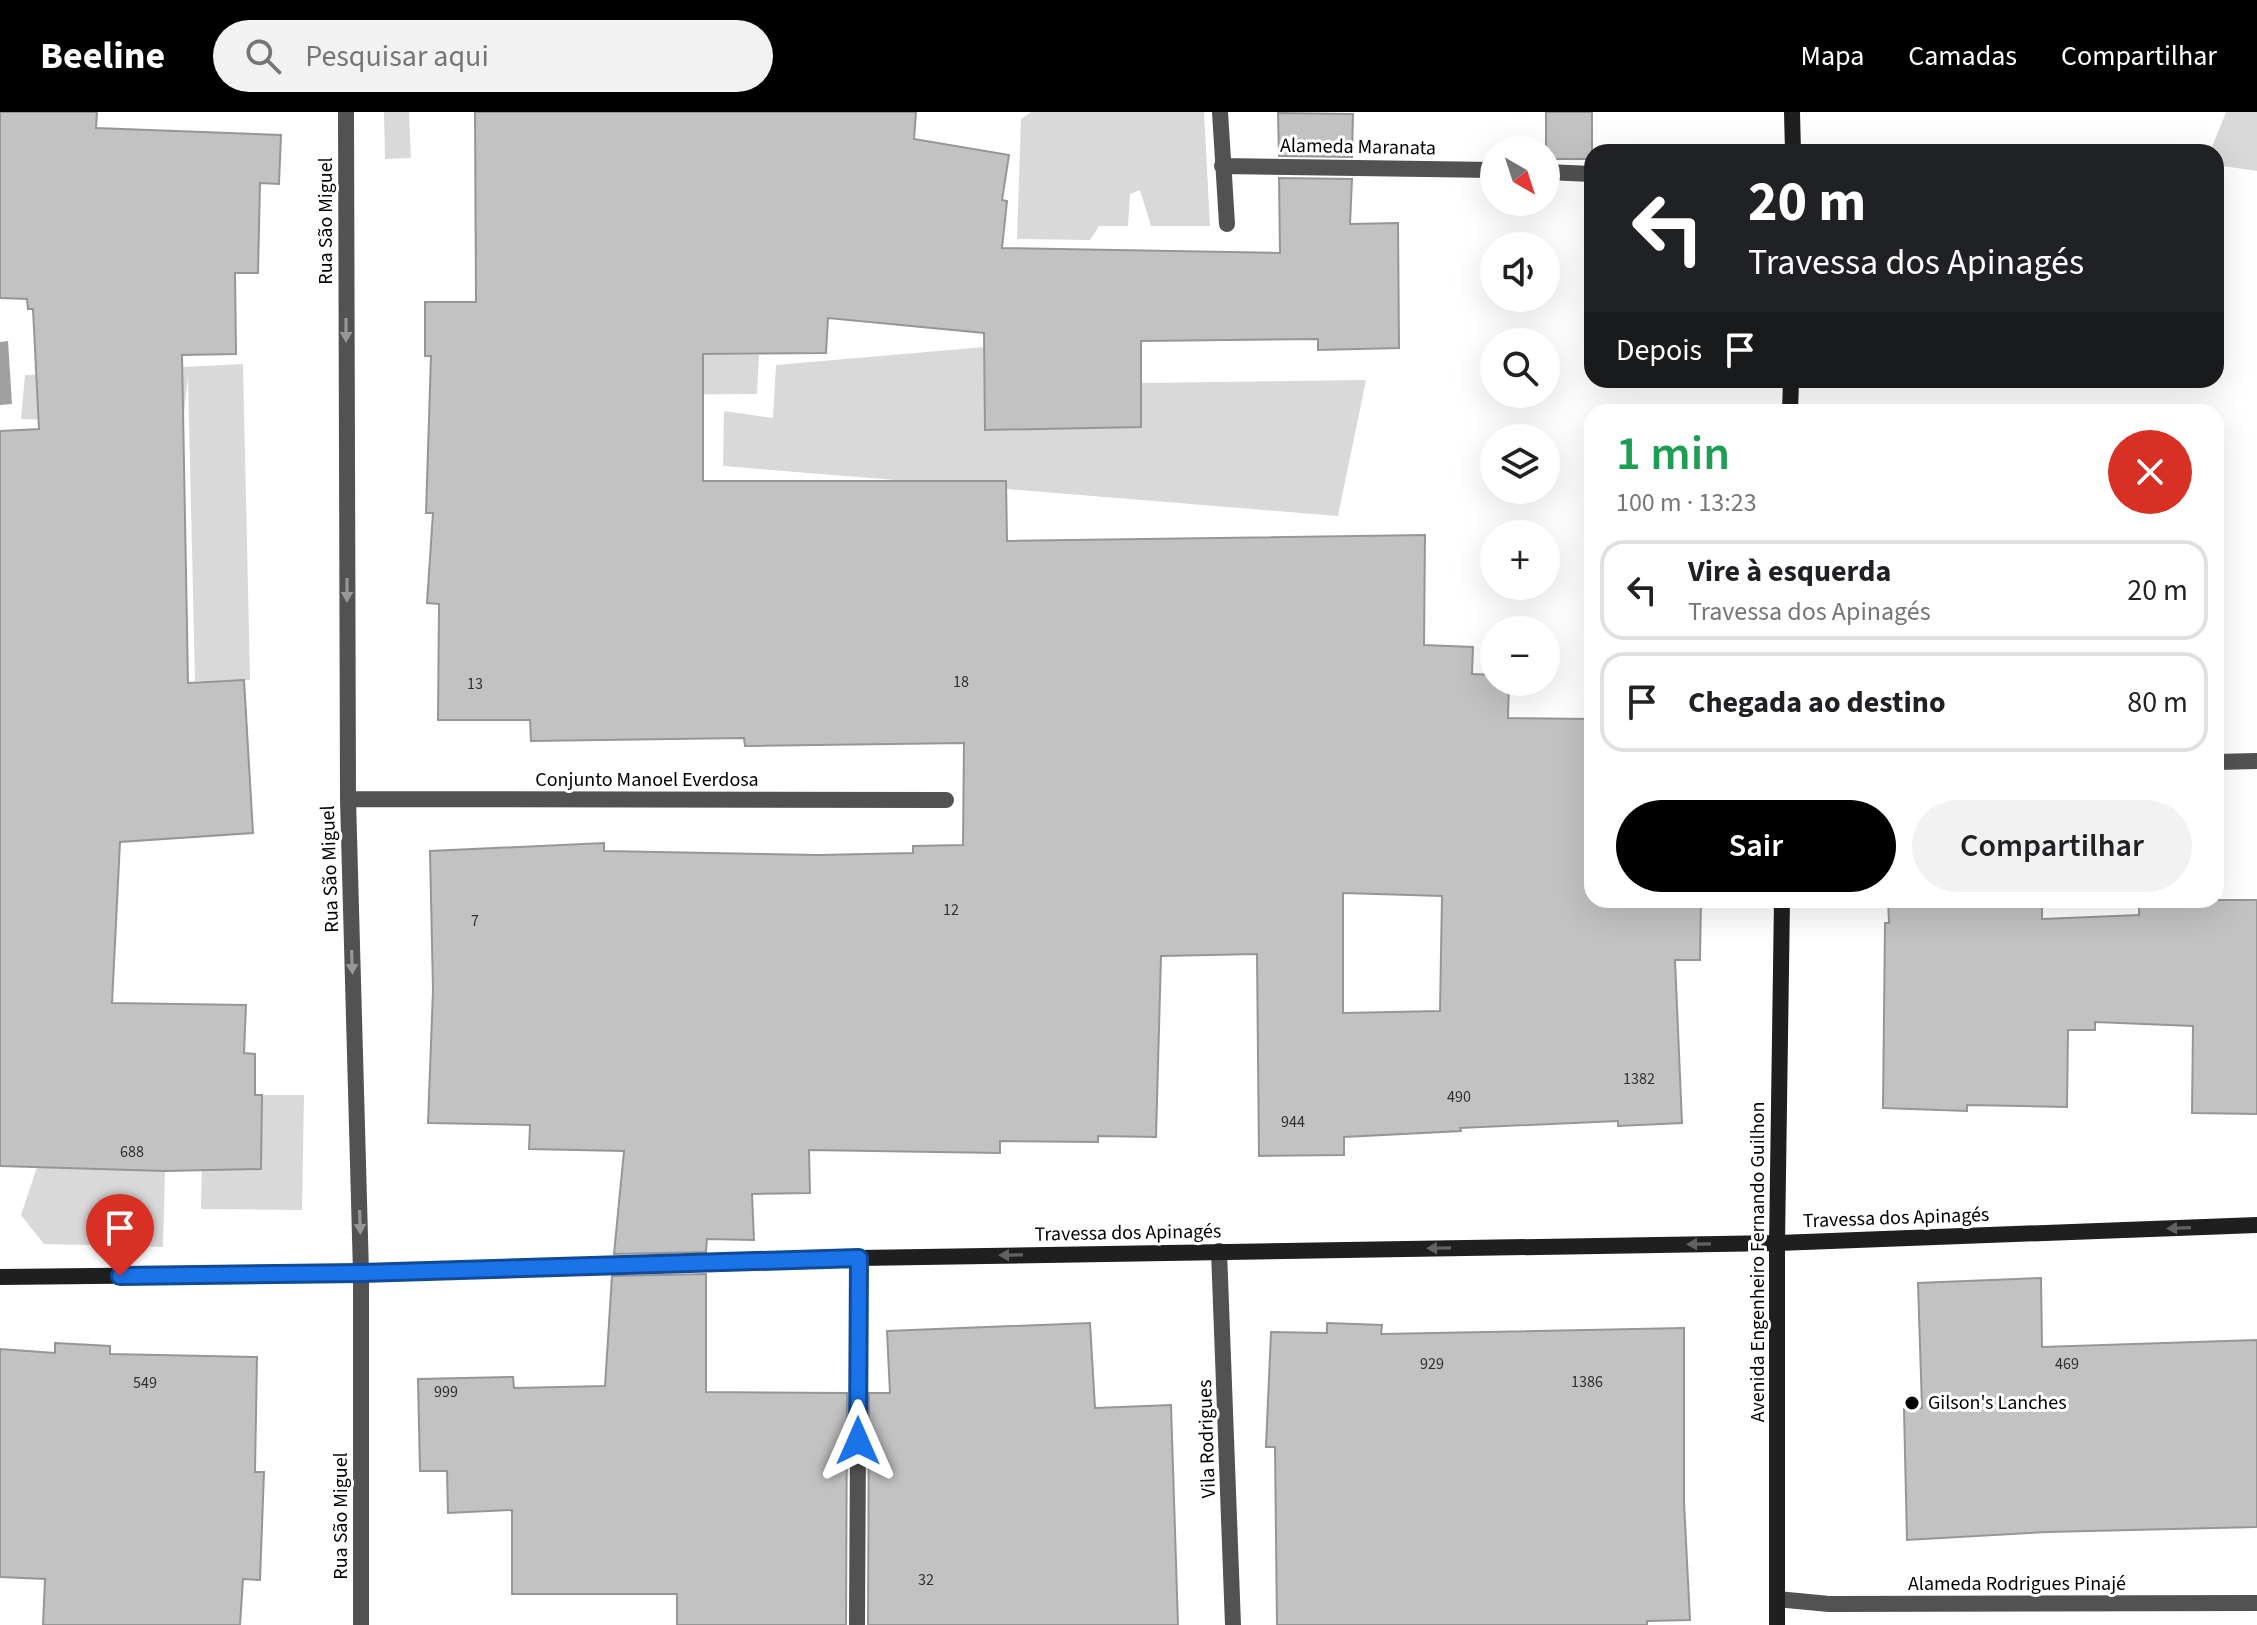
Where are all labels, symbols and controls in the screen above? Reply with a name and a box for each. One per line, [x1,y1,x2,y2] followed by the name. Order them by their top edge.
[213,20,773,92] search box
[40,29,165,83] text: Beeline
[241,34,285,78] icon: search
[305,35,489,78] text: Pesquisar aqui
[1801,36,1864,76] text: Mapa
[1908,36,2017,76] text: Camadas
[2061,36,2217,76] text: Compartilhar
[1280,132,1436,162] street label: Alameda Maranata
[1480,136,1560,216] north arrow
[1480,136,1560,696] map controls
[312,157,340,285] street label: Rua São Miguel
[1748,163,1866,242] text: 20 m
[1616,176,1720,280] icon: left
[1480,232,1560,312] button: sound
[1748,237,2084,288] text: Travessa dos Apinagés
[340,318,352,343] one-way arrow
[1480,328,1560,408] button: search
[1718,328,1762,372] icon: arrive
[1616,329,1702,372] text: Depois
[1616,420,1730,488] text: 1 min
[1480,424,1560,504] button: layers
[2108,430,2192,514] button: close
[1616,484,1757,521] text: 100 m · 13:23
[1480,520,1560,600] button: +
[1688,550,1891,593] text: Vire à esquerda
[1620,568,1664,612] icon: left
[2127,569,2188,612] text: 20 m
[341,578,353,603] one-way arrow
[1688,593,1931,630] text: Travessa dos Apinagés
[1480,616,1560,696] button: −
[953,671,969,693] house number: 18
[467,673,483,695] house number: 13
[1620,680,1664,724] icon: arrive
[1688,681,1946,724] text: Chegada ao destino
[2127,681,2188,724] text: 80 m
[535,766,759,794] street label: Conjunto Manoel Everdosa
[1616,800,1896,892] button: Sair
[1912,800,2192,892] button: Compartilhar
[314,805,346,933] street label: Rua São Miguel
[943,899,959,921] house number: 12
[471,910,479,932] house number: 7
[346,950,359,975] one-way arrow
[1623,1068,1655,1090] house number: 1382
[1447,1086,1471,1108] house number: 490
[1744,1102,1772,1422] street label: Avenida Engenheiro Fernando Guilhon
[1281,1111,1305,1133] house number: 944
[120,1141,144,1163] house number: 688
[86,1194,154,1276] pin
[1802,1201,1990,1235] street label: Travessa dos Apinagés
[98,1206,142,1250] icon: arrive
[354,1210,366,1235] one-way arrow
[1034,1217,1222,1249] street label: Travessa dos Apinagés
[2166,1221,2191,1234] one-way arrow
[1686,1238,1711,1250] one-way arrow
[1426,1241,1451,1254] one-way arrow
[998,1249,1023,1261] one-way arrow
[1420,1353,1444,1375] house number: 929
[2055,1353,2079,1375] house number: 469
[1571,1371,1603,1393] house number: 1386
[133,1372,157,1394] house number: 549
[1191,1379,1223,1499] street label: Vila Rodrigues
[434,1381,458,1403] house number: 999
[1928,1389,2067,1417] place label: Gilson's Lanches
[1903,1394,1921,1412] marker: Gilson's Lanches
[816,1399,900,1483] position arrow
[327,1452,355,1580] street label: Rua São Miguel
[918,1569,934,1591] house number: 32
[1908,1570,2126,1598] street label: Alameda Rodrigues Pinajé

